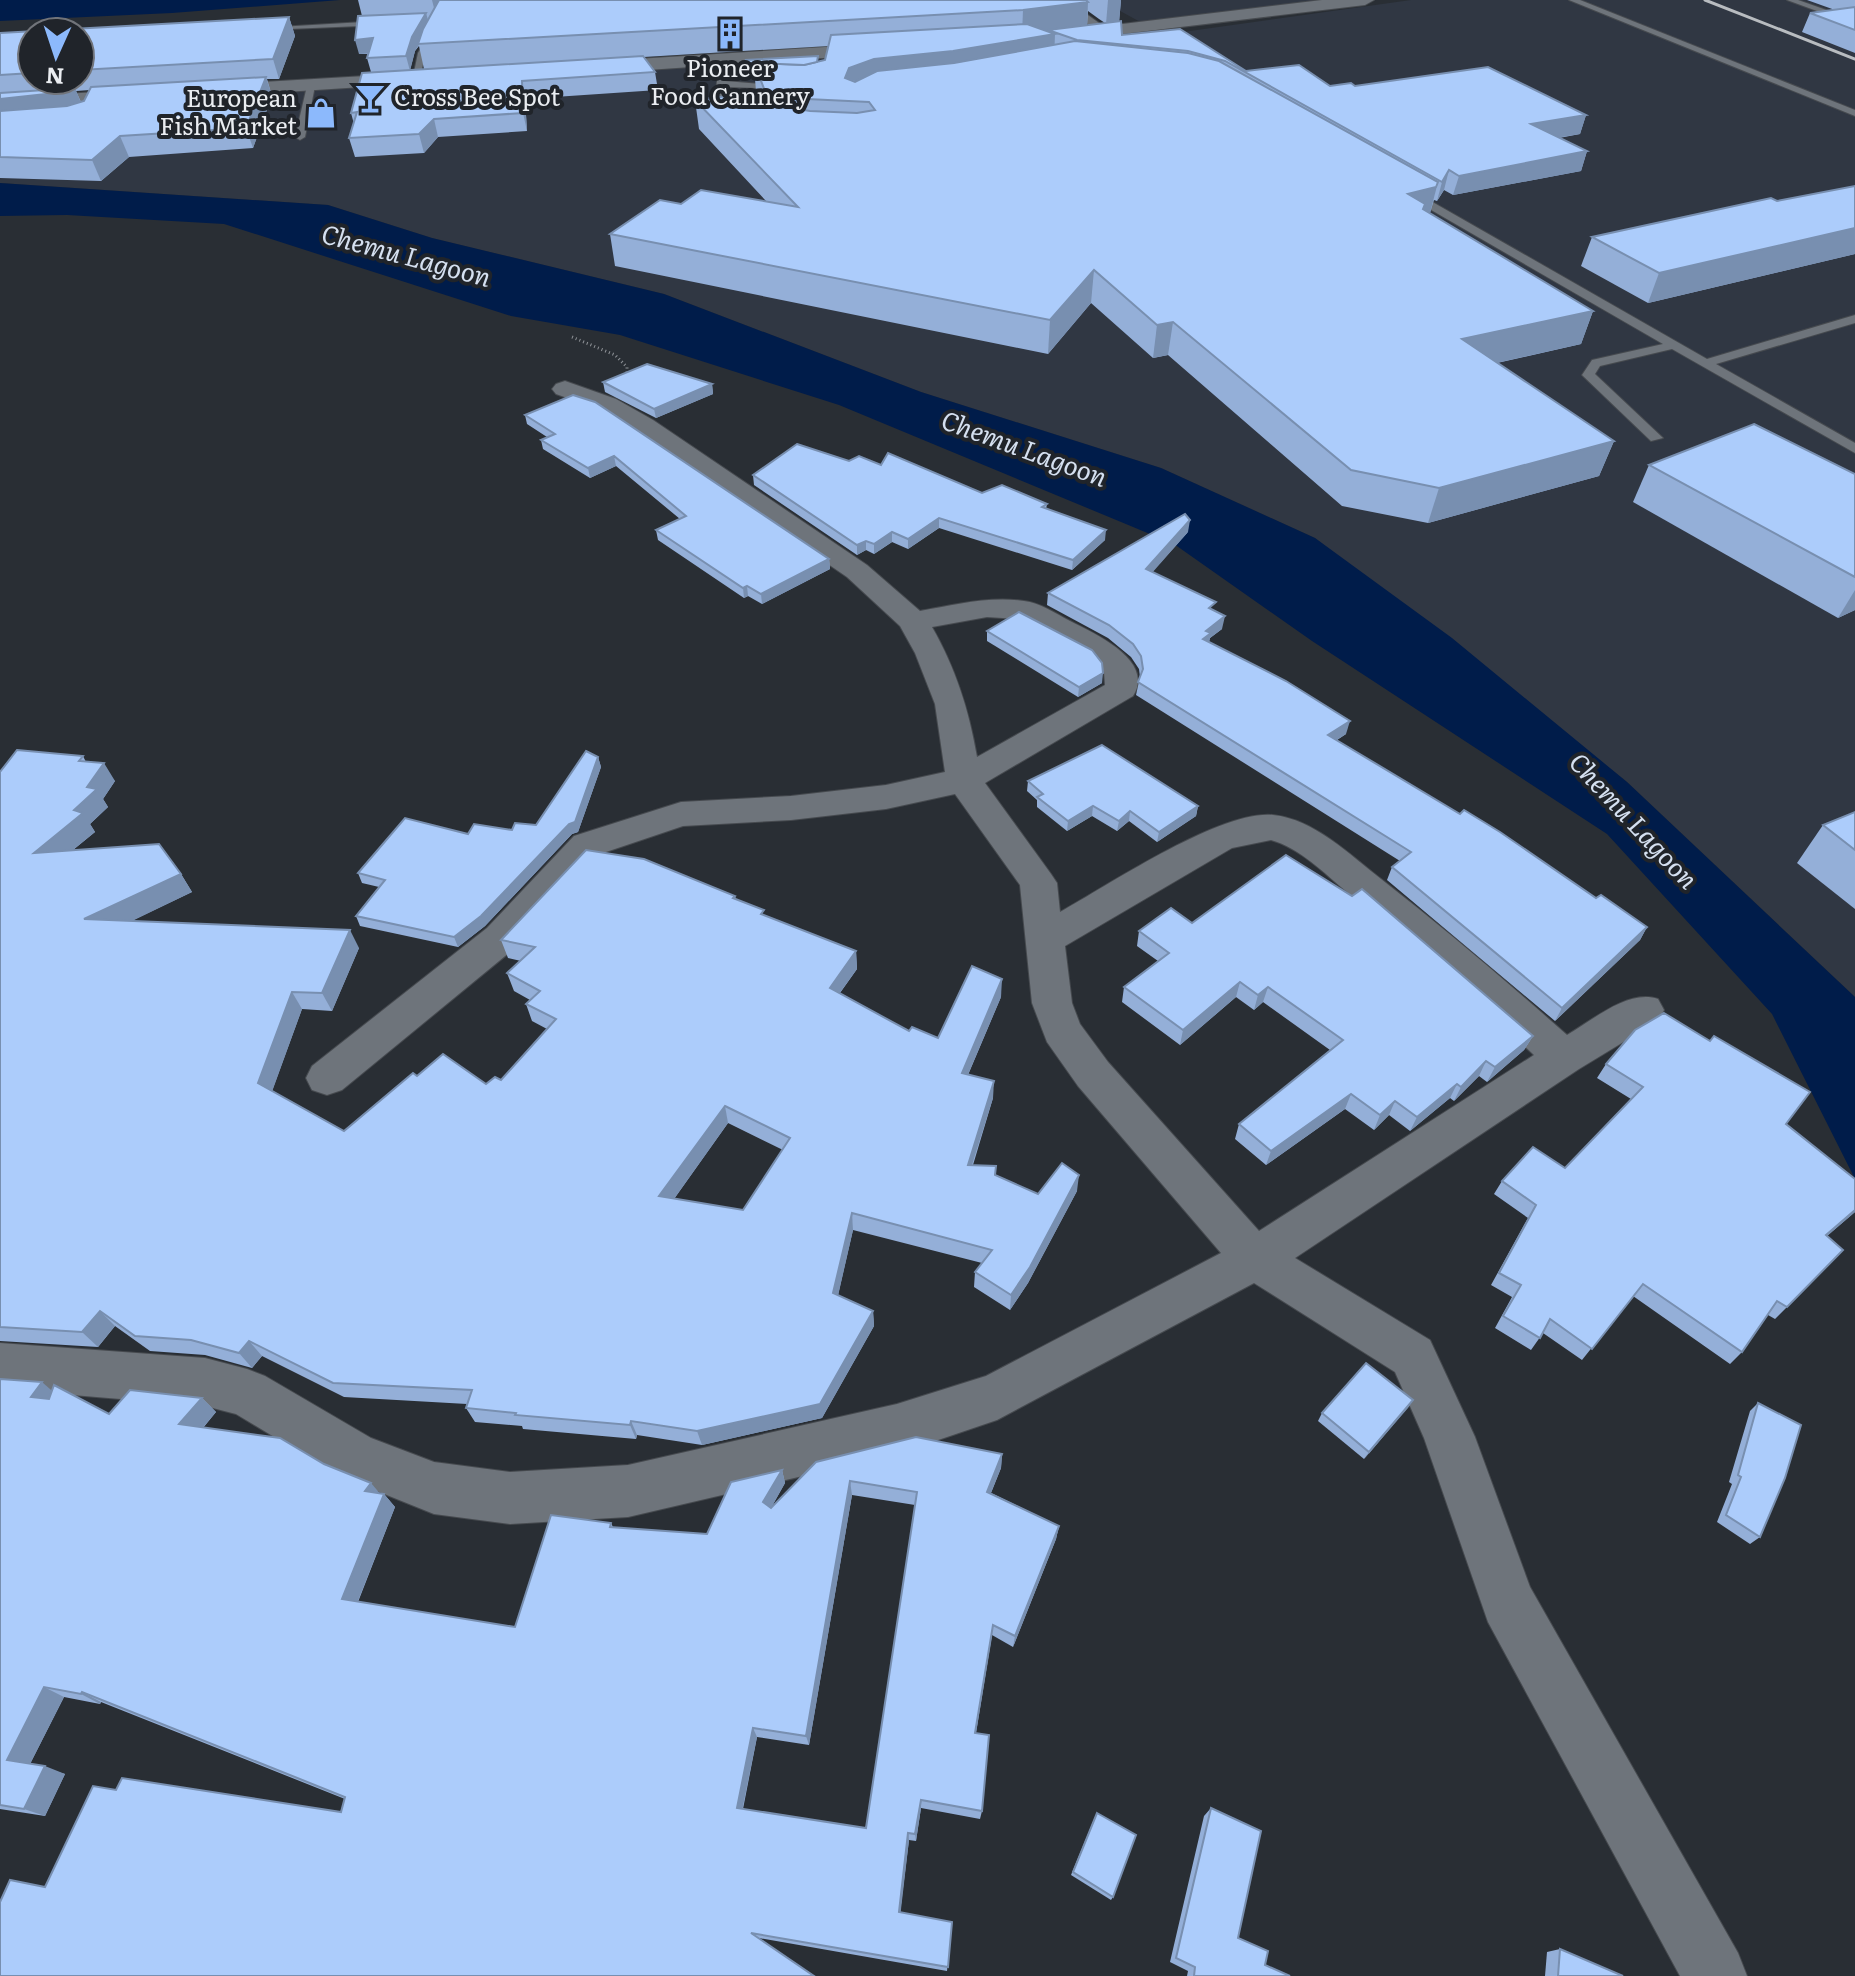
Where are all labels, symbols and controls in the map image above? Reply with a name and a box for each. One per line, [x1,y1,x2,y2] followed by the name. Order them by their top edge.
[16,16,96,96] north arrow
[713,17,747,51] building icon: Pioneer Food Cannery
[650,49,810,112] place label: Pioneer Food Cannery
[45,61,65,94] text: N
[394,78,561,113] place label: Cross Bee Spot
[160,79,297,142] place label: European Fish Market
[353,81,387,115] bar icon: Cross Bee Spot
[304,96,338,130] shop icon: European Fish Market
[318,212,496,295] water label: Chemu Lagoon
[936,399,1114,495] water label: Chemu Lagoon
[1561,742,1709,897] water label: Chemu Lagoon

